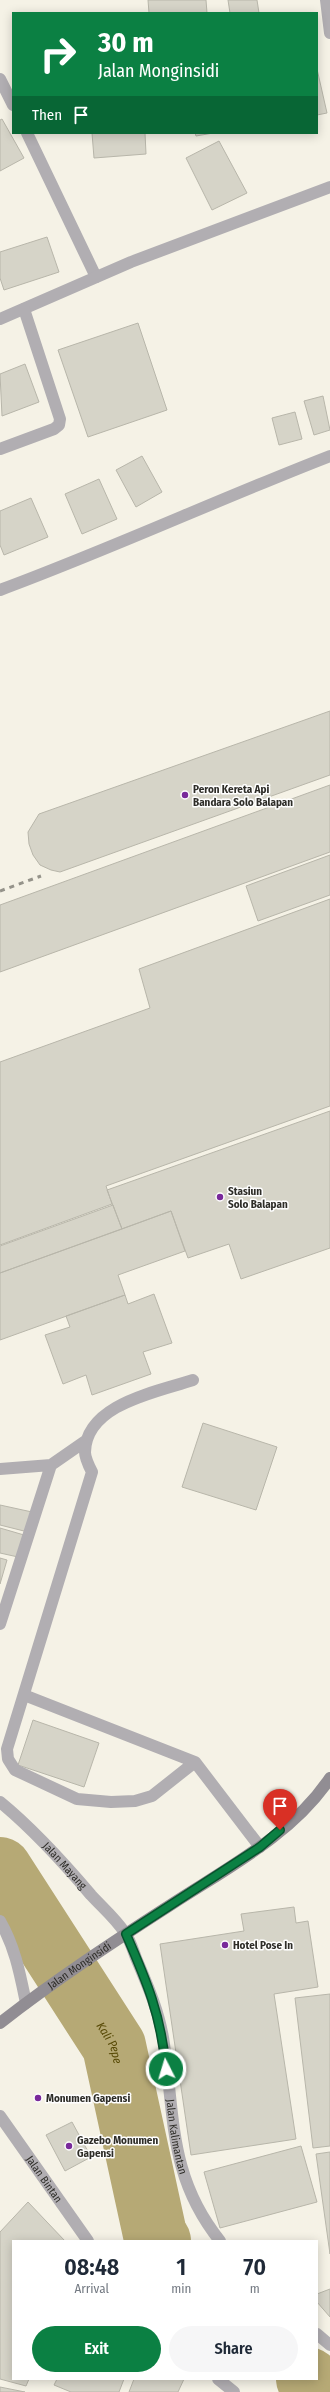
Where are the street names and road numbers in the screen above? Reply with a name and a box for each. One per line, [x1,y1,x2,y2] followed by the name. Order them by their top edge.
[40,1839,90,1893] street label: Jalan Mayang
[45,1939,114,1992] street label: Jalan Monginsidi
[164,2099,190,2176] street label: Jalan Kalimantan
[23,2153,65,2205] street label: Jalan Bintan

